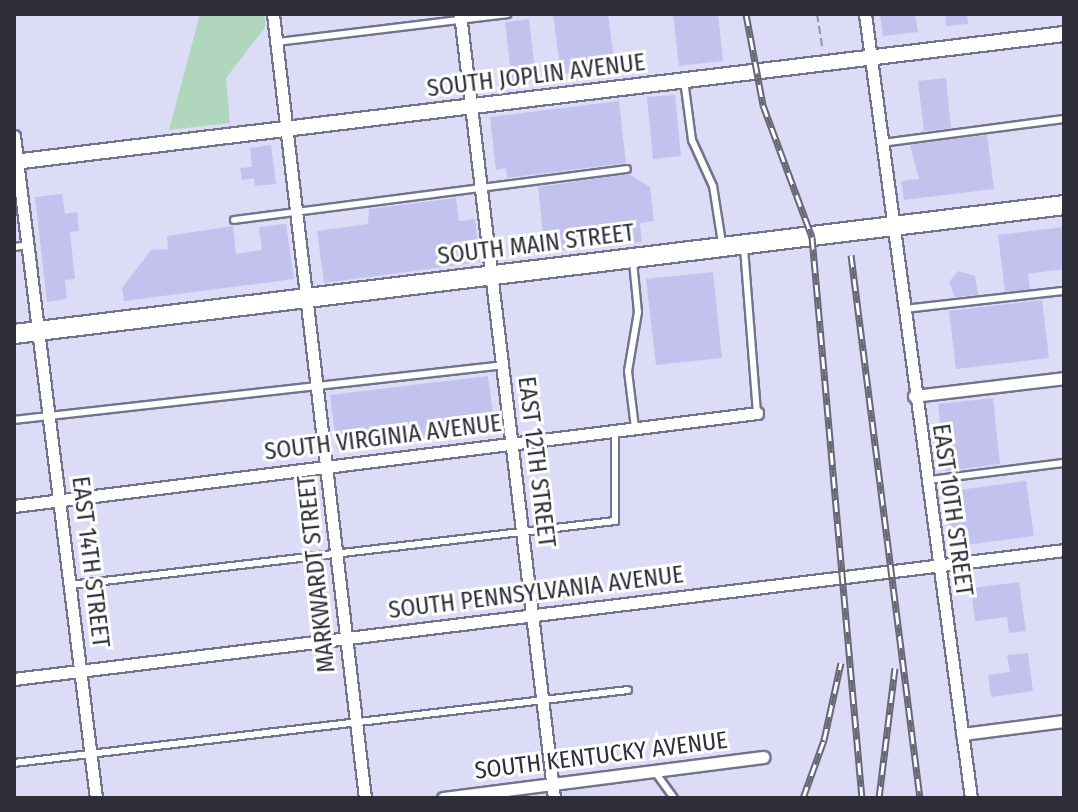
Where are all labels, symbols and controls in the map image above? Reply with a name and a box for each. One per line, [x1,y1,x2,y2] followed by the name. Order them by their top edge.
[425,48,647,104] street label: SOUTH JOPLIN AVENUE
[436,219,636,271] street label: SOUTH MAIN STREET
[511,375,561,549] street label: EAST 12TH STREET
[263,409,503,467] street label: SOUTH VIRGINIA AVENUE
[926,422,978,598] street label: EAST 10TH STREET
[292,474,342,674] street label: MARKWARDT STREET
[65,475,115,649] street label: EAST 14TH STREET
[387,561,685,625] street label: SOUTH PENNSYLVANIA AVENUE
[473,726,729,786] street label: SOUTH KENTUCKY AVENUE

